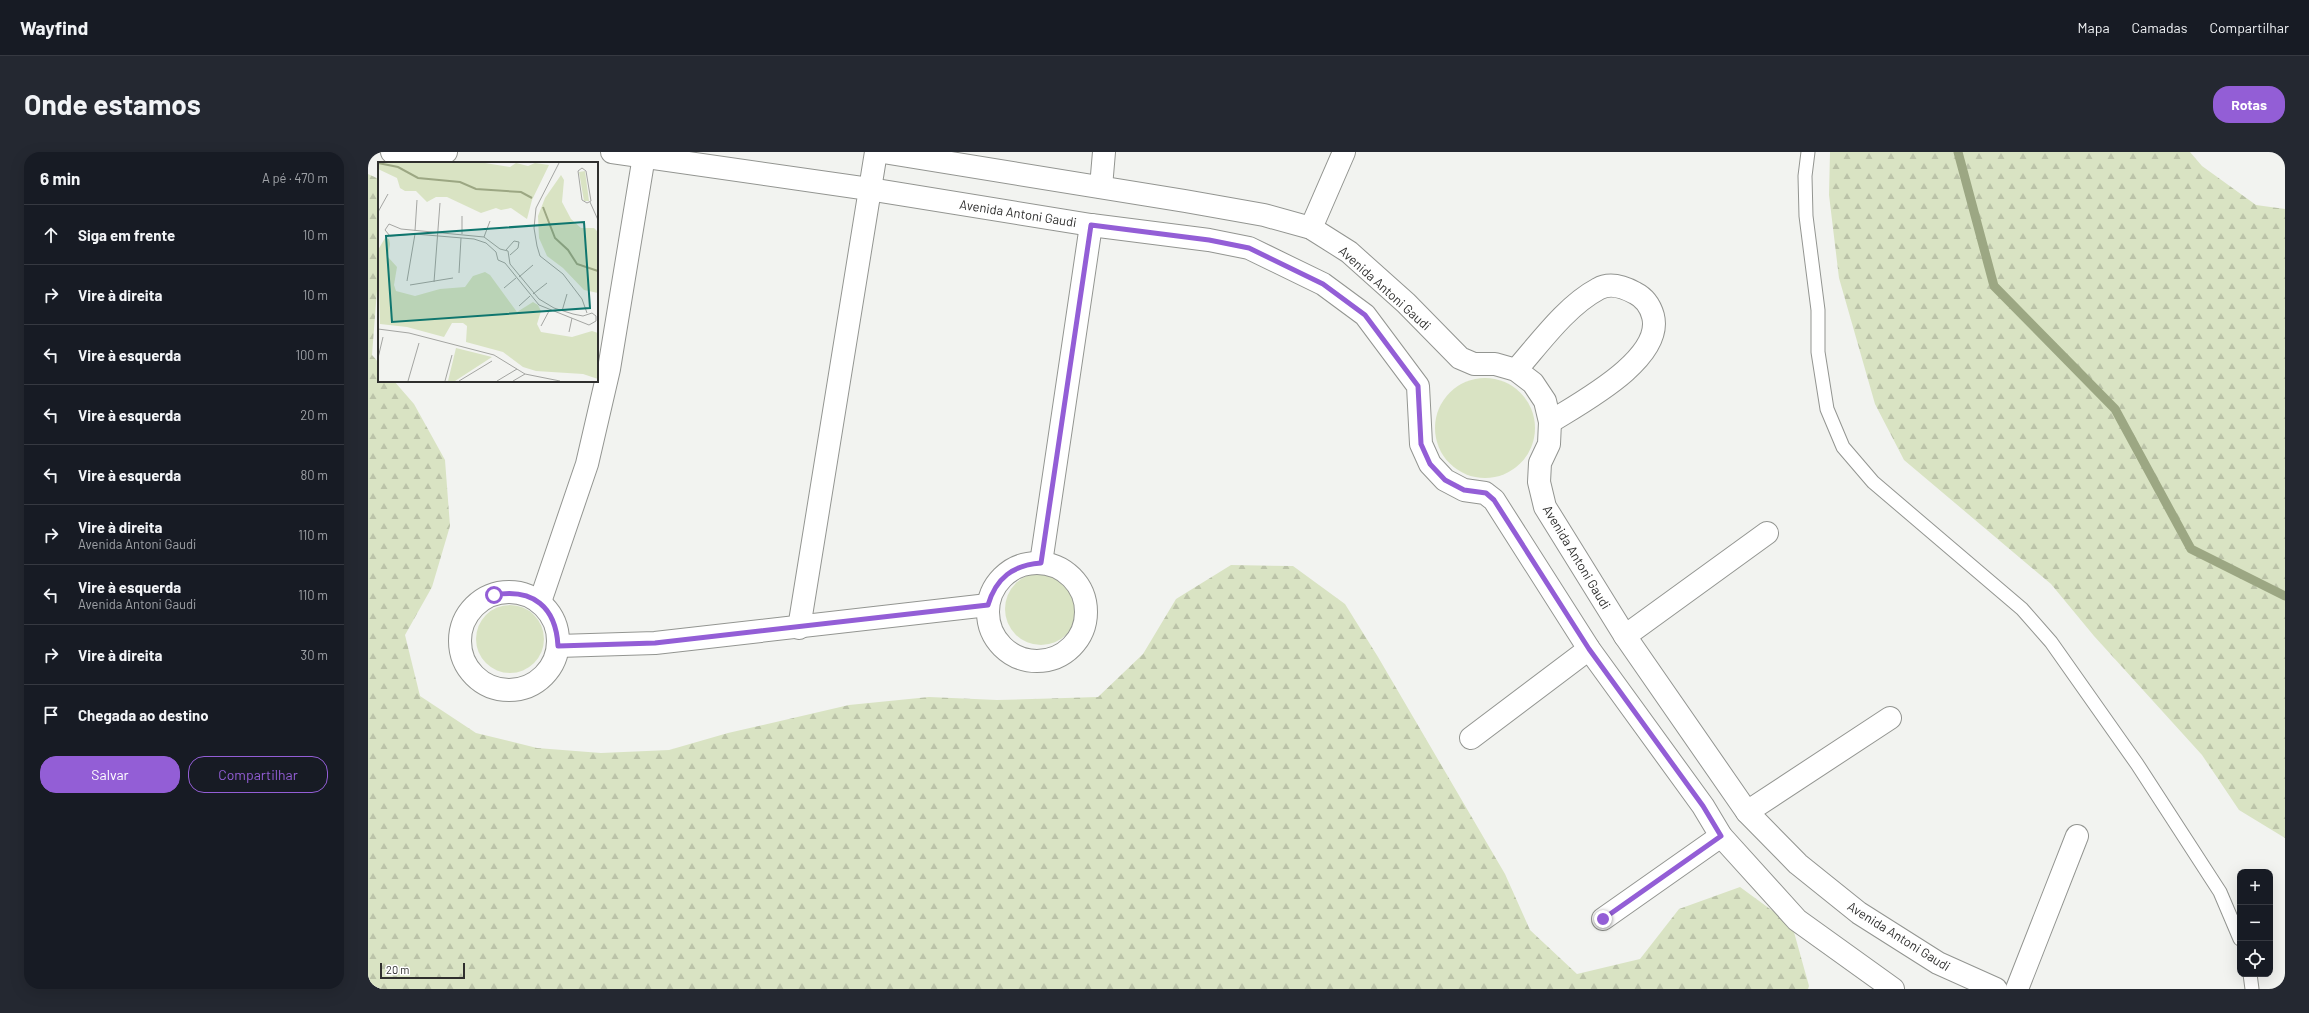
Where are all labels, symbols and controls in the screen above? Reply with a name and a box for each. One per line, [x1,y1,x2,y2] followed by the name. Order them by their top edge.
[20,16,88,39] text: Wayfind
[2078,19,2110,36] text: Mapa
[2132,19,2187,36] text: Camadas
[2209,19,2289,36] text: Compartilhar
[2213,86,2285,123] button: Rotas
[24,87,201,121] text: Onde estamos
[378,162,598,382] inset map
[40,168,80,188] text: 6 min
[262,170,328,186] text: A pé · 470 m
[958,196,1078,230] street label: Avenida Antoni Gaudi
[40,224,62,246] icon: ahead
[78,226,175,244] text: Siga em frente
[303,227,328,243] text: 10 m
[1336,242,1434,334] street label: Avenida Antoni Gaudi
[40,284,62,306] icon: right
[78,286,162,304] text: Vire à direita
[303,287,328,303] text: 10 m
[40,344,62,366] icon: left
[78,346,181,364] text: Vire à esquerda
[295,347,328,363] text: 100 m
[40,404,62,426] icon: left
[78,406,181,424] text: Vire à esquerda
[300,407,328,423] text: 20 m
[40,464,62,486] icon: left
[78,466,181,484] text: Vire à esquerda
[301,467,328,483] text: 80 m
[1540,502,1614,612] street label: Avenida Antoni Gaudi
[78,518,162,536] text: Vire à direita
[40,524,62,546] icon: right
[298,527,328,543] text: 110 m
[78,536,196,552] text: Avenida Antoni Gaudi
[78,578,181,596] text: Vire à esquerda
[40,584,62,606] icon: left
[485,586,503,604] route start
[298,587,328,603] text: 110 m
[78,596,196,612] text: Avenida Antoni Gaudi
[40,644,62,666] icon: right
[78,646,162,664] text: Vire à direita
[301,647,328,663] text: 30 m
[40,704,62,726] icon: arrive
[78,706,209,724] text: Chegada ao destino
[40,756,180,793] button: Salvar
[188,756,328,793] button: Compartilhar
[2237,869,2273,977] map controls
[2237,869,2273,905] button: +
[1845,898,1953,974] street label: Avenida Antoni Gaudi
[2237,905,2273,941] button: −
[1594,910,1612,928] route end
[2237,941,2273,977] button: locate
[380,961,465,980] scale bar
[386,963,409,976] text: 20 m

